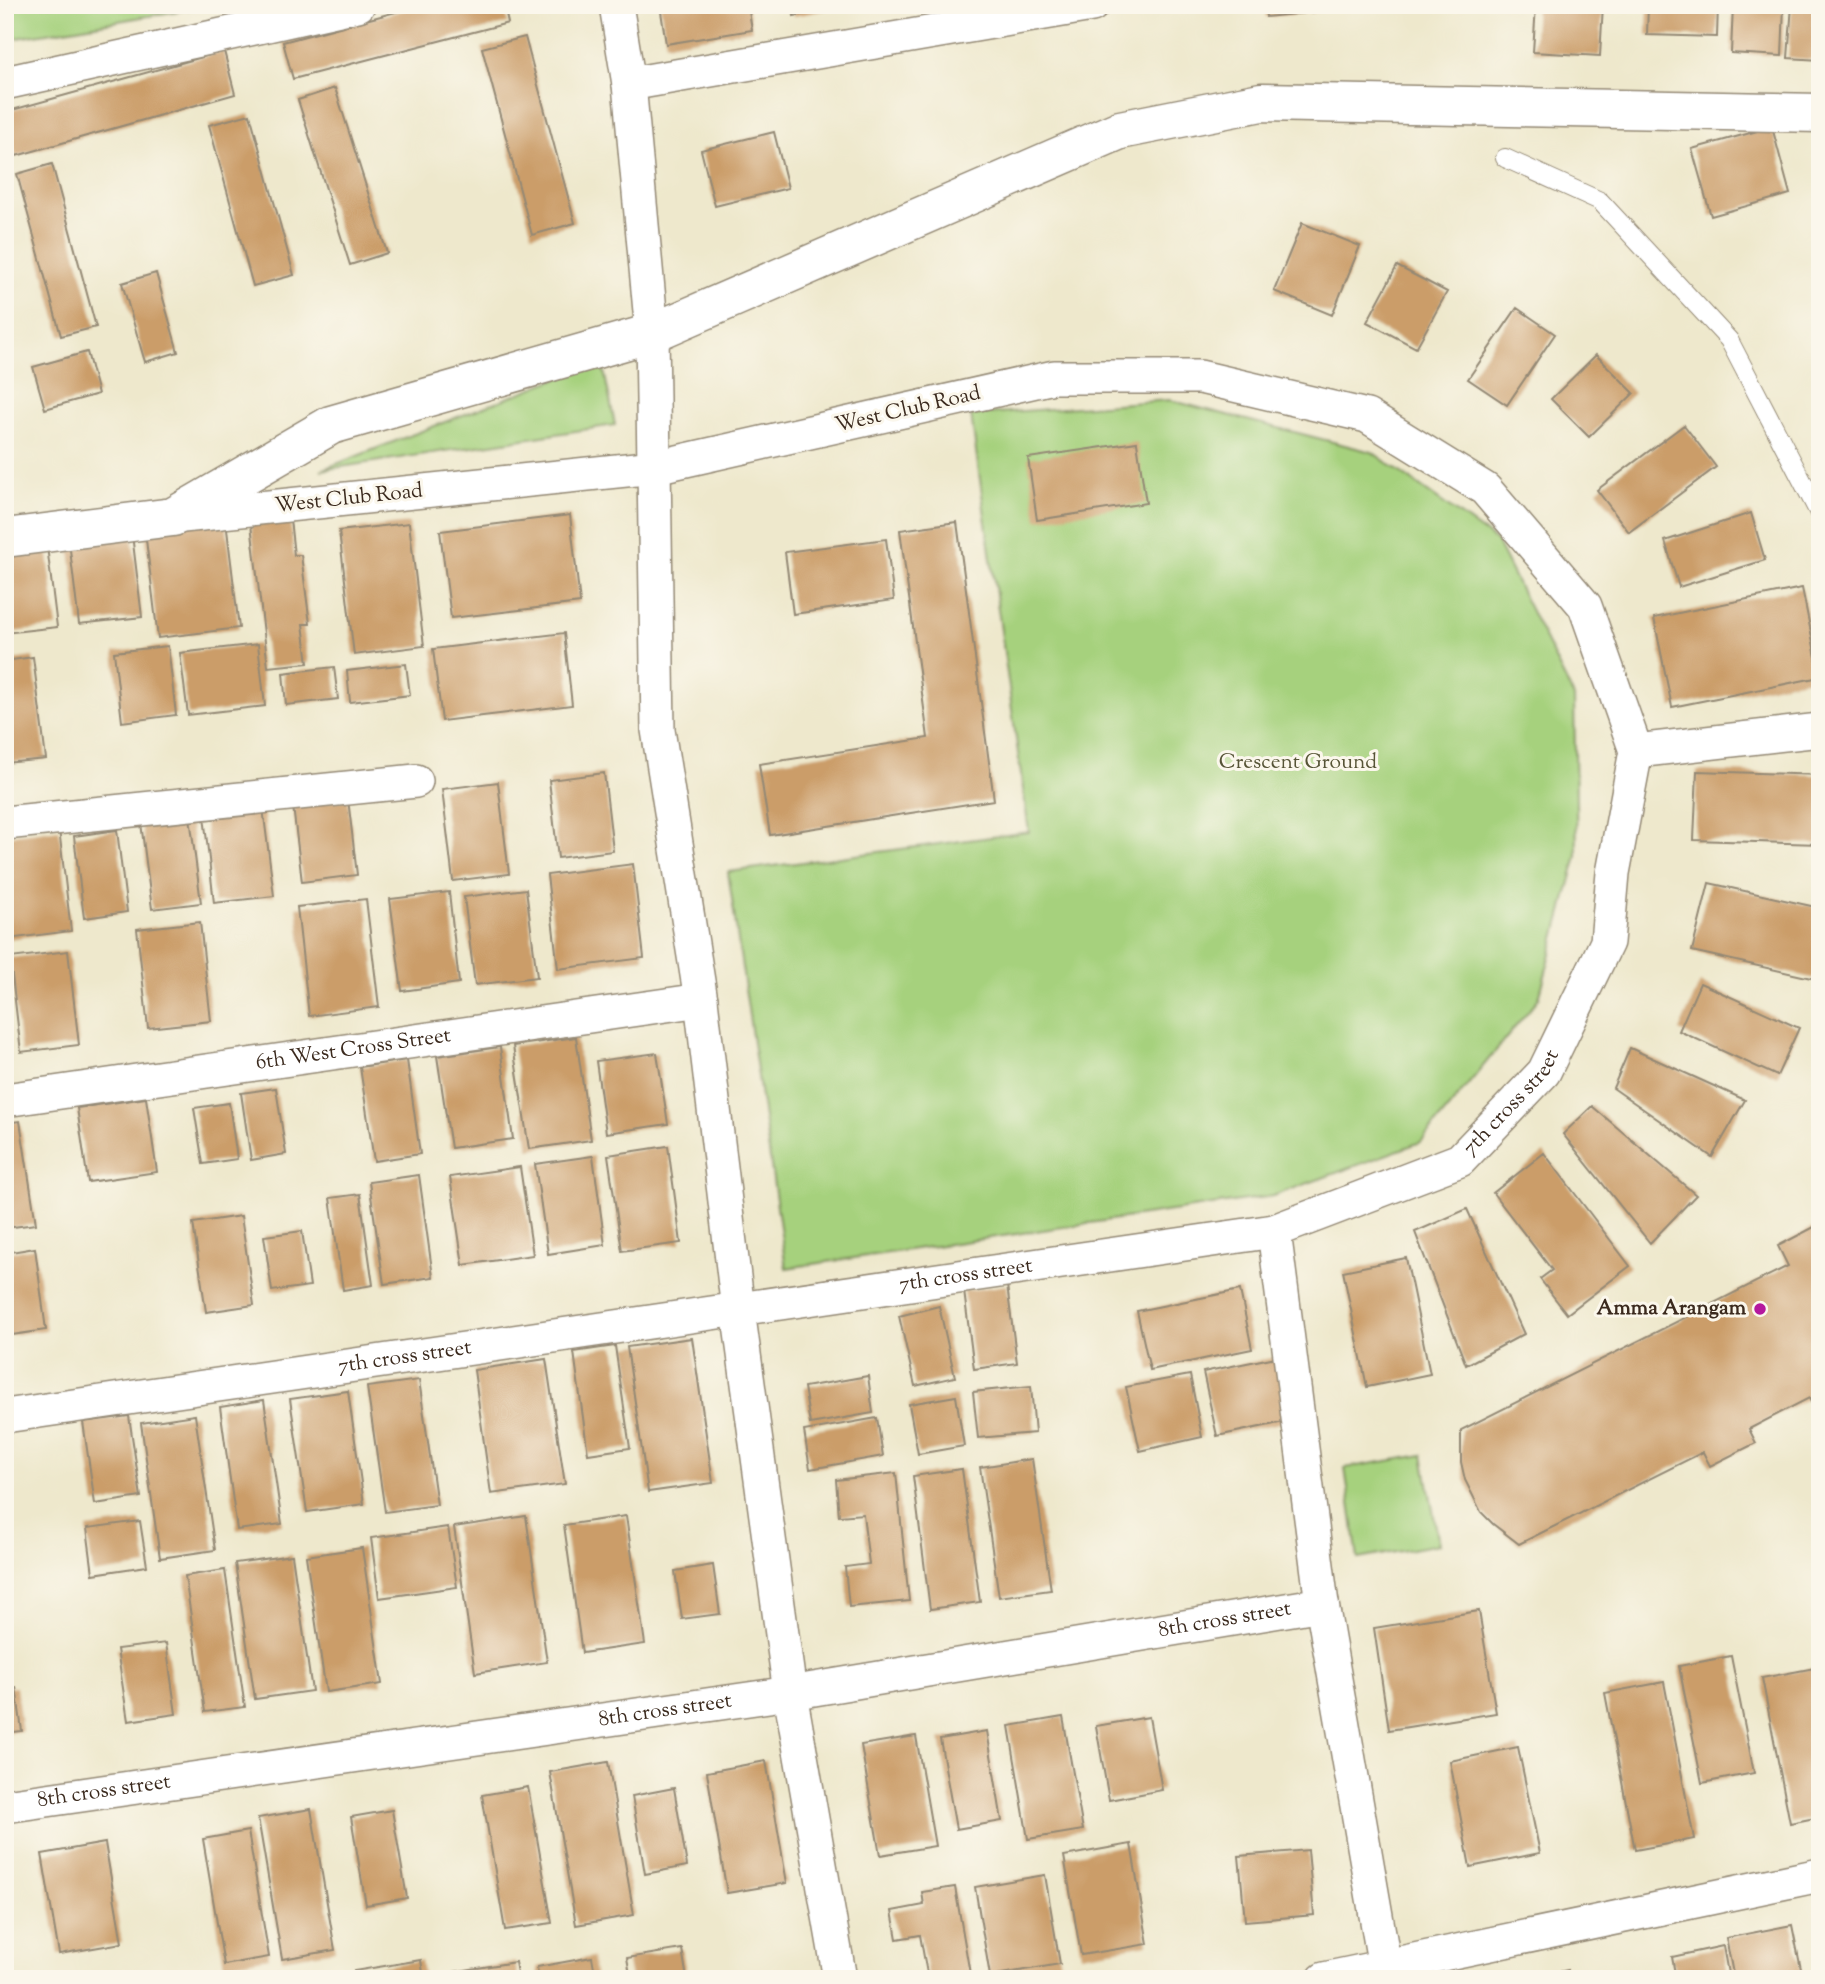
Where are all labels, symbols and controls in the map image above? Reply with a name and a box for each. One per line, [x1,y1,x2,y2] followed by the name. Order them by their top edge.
[832,379,984,441] street label: West Club Road
[274,476,425,522] street label: West Club Road
[1219,748,1377,778] park label: Crescent Ground
[254,1021,453,1079] street label: 6th West Cross Street
[1456,1045,1568,1163] street label: 7th cross street
[897,1251,1035,1300] street label: 7th cross street
[1596,1294,1747,1324] place label: Amma Arangam
[1752,1301,1768,1317] marker: Amma Arangam
[336,1333,473,1382] street label: 7th cross street
[1156,1594,1294,1646] street label: 8th cross street
[597,1687,734,1735] street label: 8th cross street
[35,1767,173,1816] street label: 8th cross street

